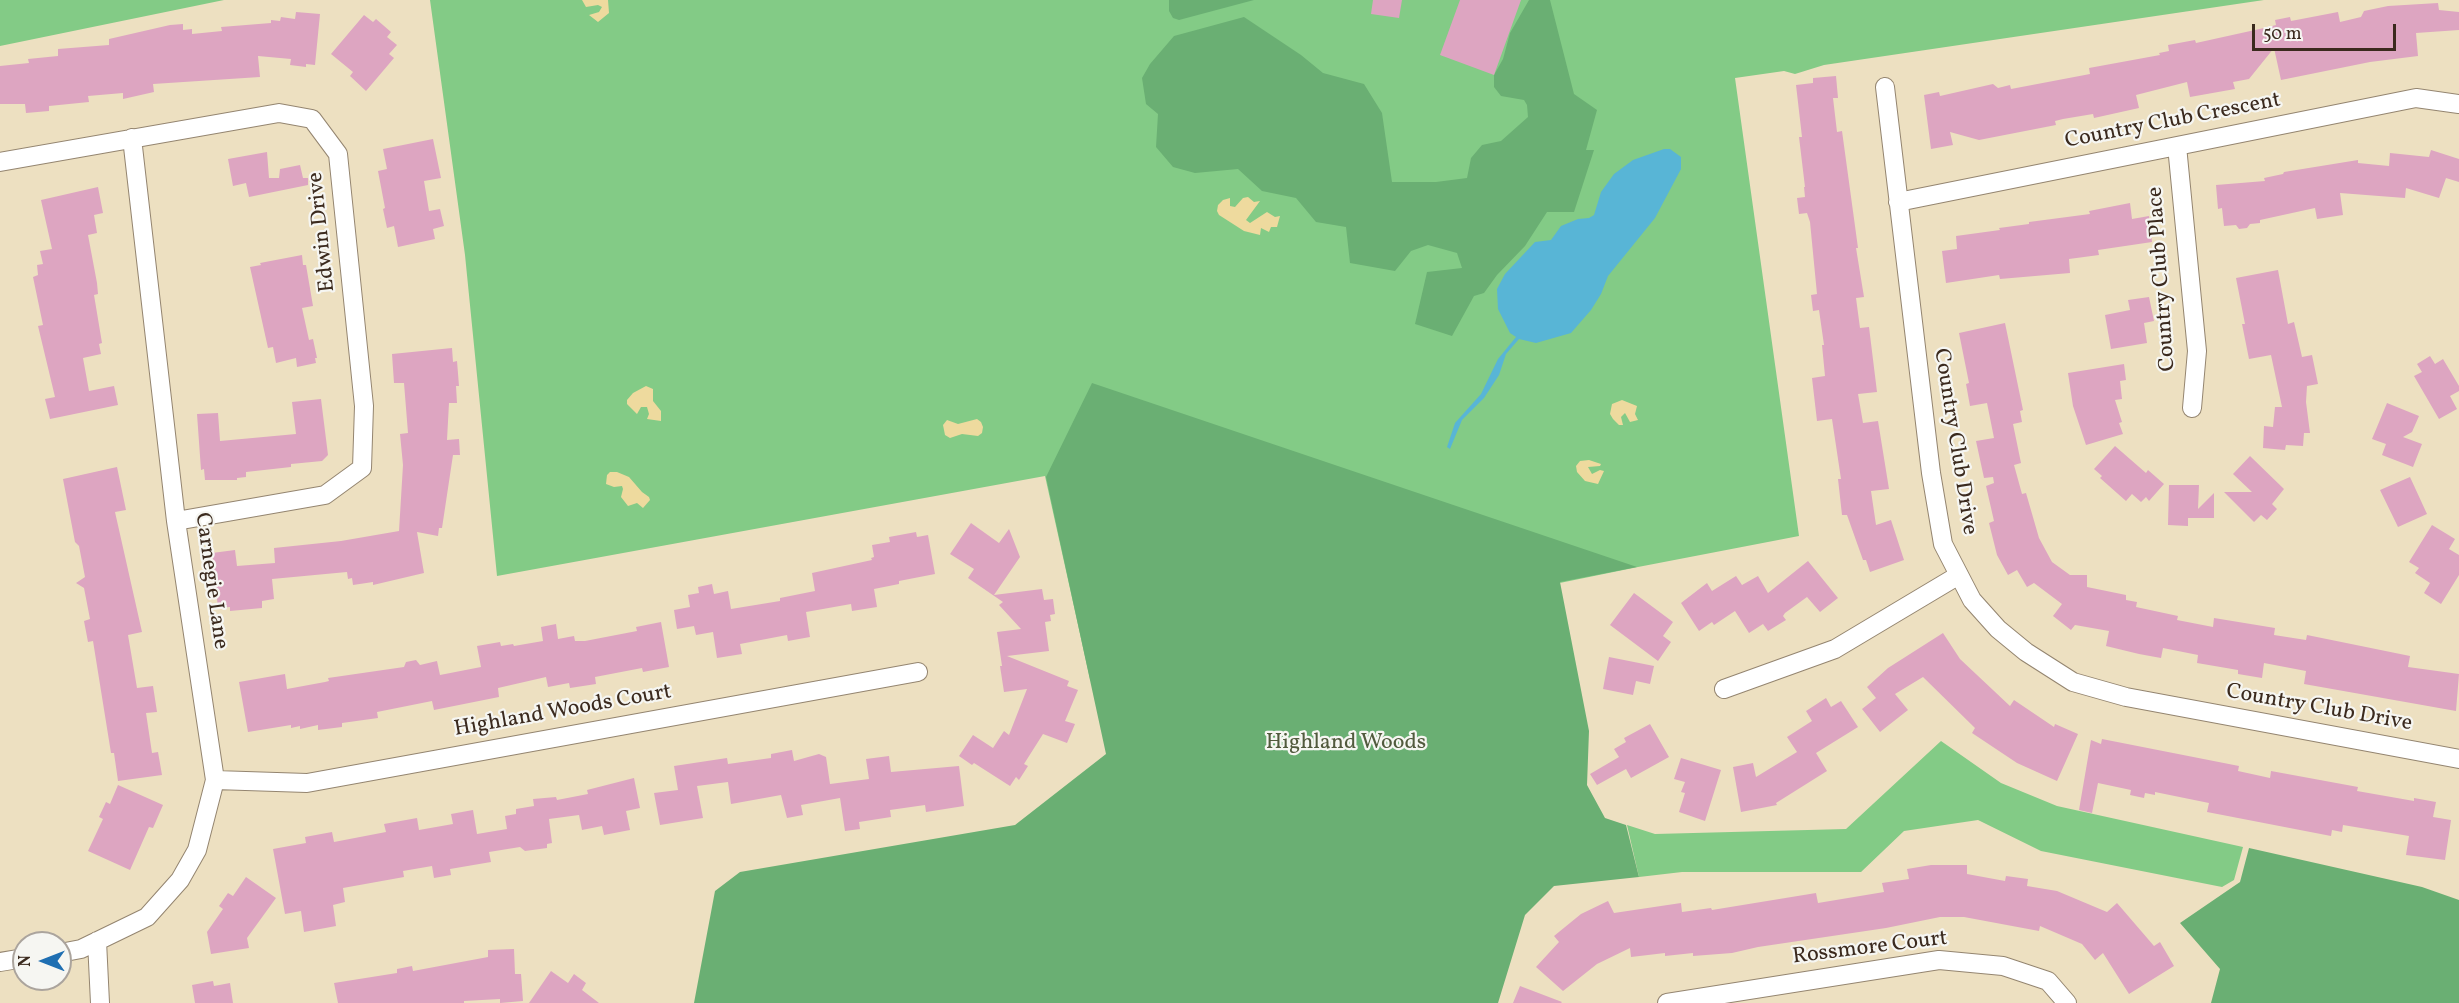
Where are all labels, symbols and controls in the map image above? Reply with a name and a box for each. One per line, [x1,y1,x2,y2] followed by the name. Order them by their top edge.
[2255,12,2399,50] scale bar
[2263,22,2302,47] text: 50 m
[2063,88,2283,156] street label: Country Club Crescent
[304,171,342,293] street label: Edwin Drive
[2143,186,2183,372] street label: Country Club Place
[1926,347,1982,537] street label: Country Club Drive
[187,511,233,651] street label: Carnegie Lane
[452,680,674,744] street label: Highland Woods Court
[2224,680,2414,738] street label: Country Club Drive
[1266,731,1426,757] park label: Highland Woods
[1791,926,1949,972] street label: Rossmore Court
[12,931,72,991] north arrow
[15,955,37,967] text: N

